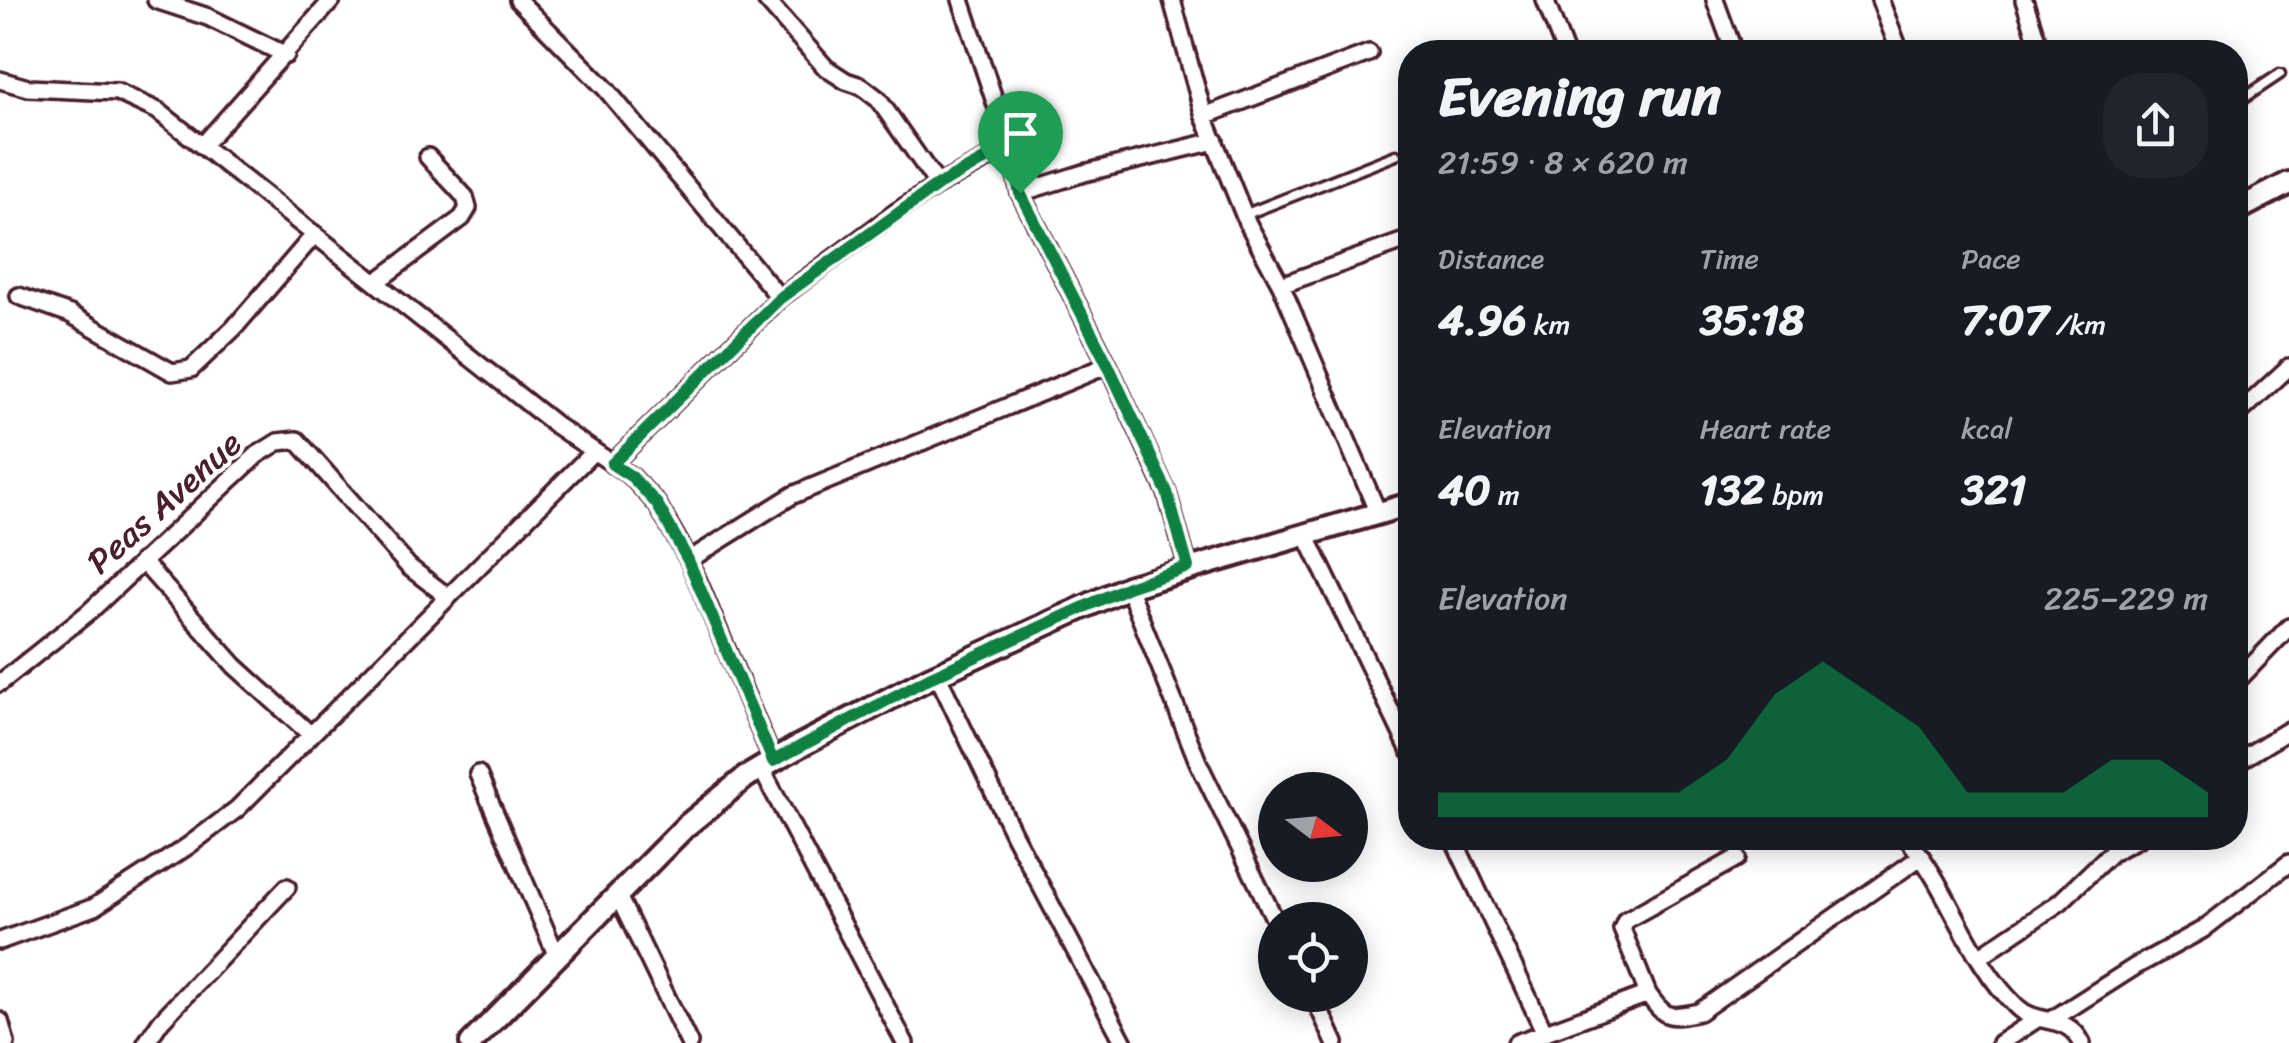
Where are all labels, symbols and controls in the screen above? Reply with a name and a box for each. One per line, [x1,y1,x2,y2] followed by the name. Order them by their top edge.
[1438,48,1721,145] text: Evening run
[2103,73,2208,178] button: share
[978,91,1063,194] pin
[993,106,1048,161] icon: arrive
[1438,134,1688,191] text: 21:59 · 8 × 620 m
[1438,234,1544,283] text: Distance
[1700,234,1759,283] text: Time
[1961,234,2021,283] text: Pace
[1438,283,1527,357] text: 4.96
[1700,283,1804,357] text: 35:18
[1961,283,2049,357] text: 7:07
[1527,300,1570,349] text: km
[2049,300,2106,349] text: /km
[1438,404,1551,453] text: Elevation
[1700,404,1831,453] text: Heart rate
[1961,404,2012,453] text: kcal
[71,414,257,590] street label: Peas Avenue
[1438,453,1491,527] text: 40
[1700,453,1765,527] text: 132
[1961,453,2027,527] text: 321
[1491,470,1520,519] text: m
[1765,470,1824,519] text: bpm
[1438,570,1568,627] text: Elevation
[2044,570,2208,627] text: 225–229 m
[1258,772,1368,882] north arrow
[1258,772,1368,1012] map controls
[1258,902,1368,1012] button: locate

